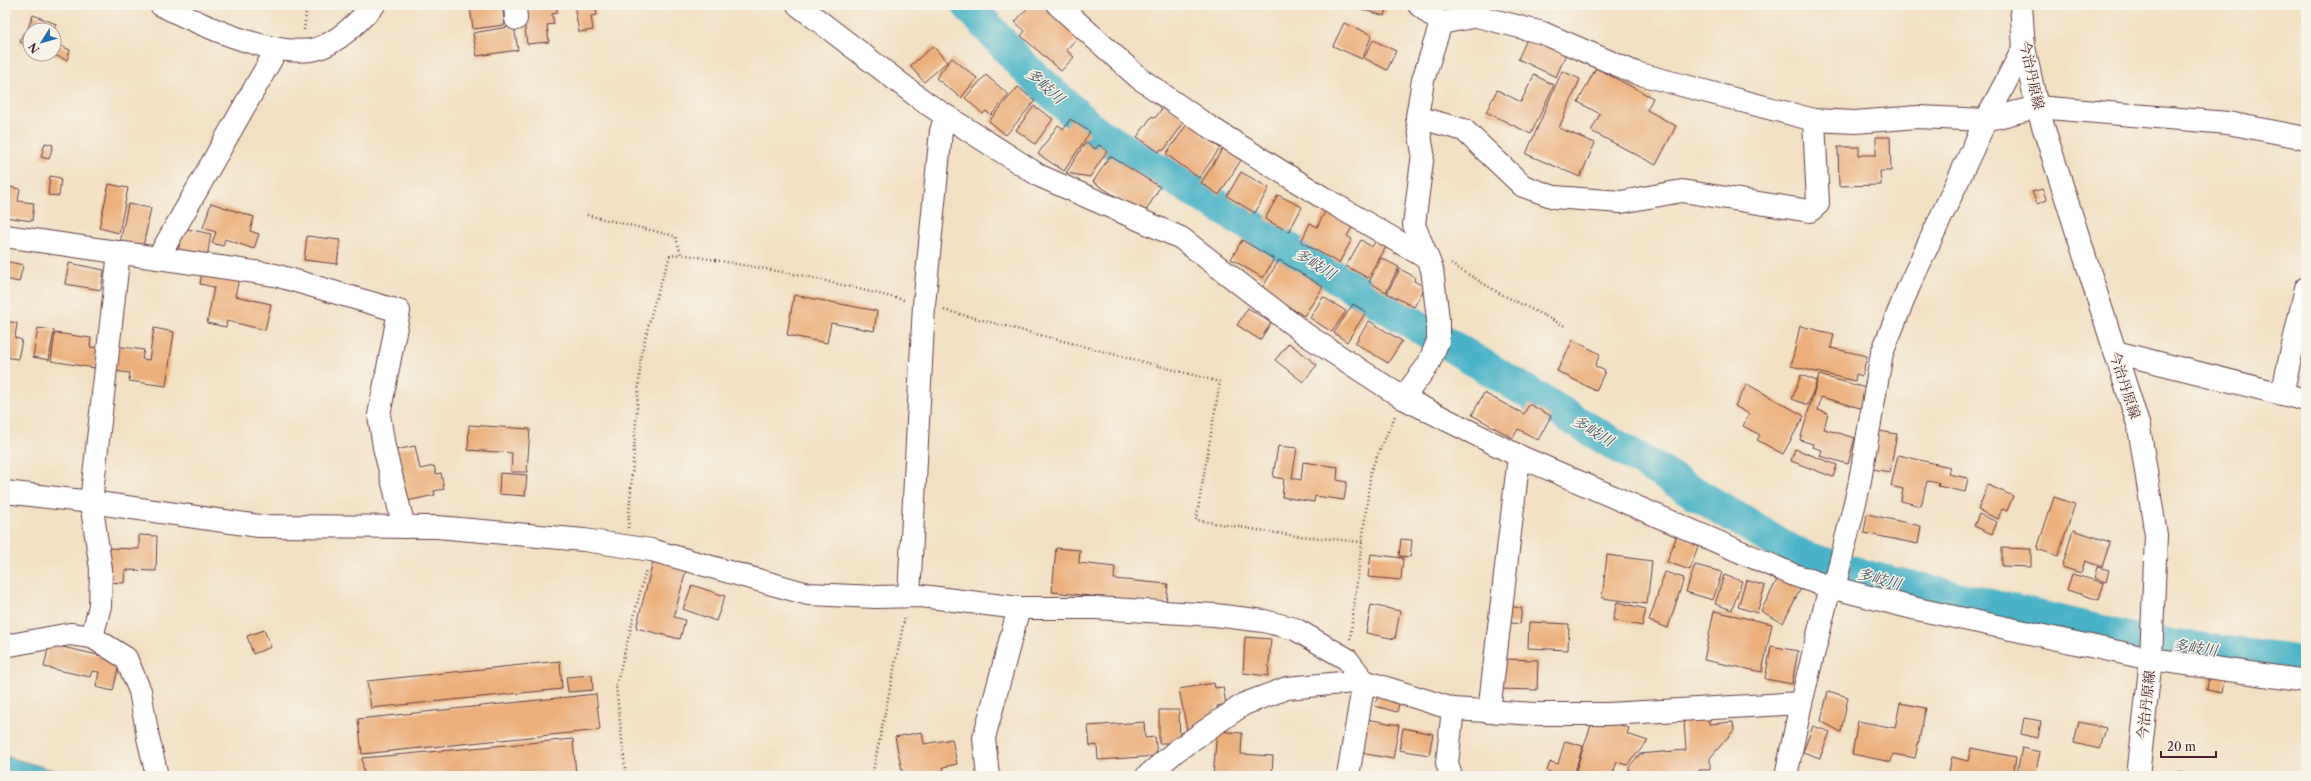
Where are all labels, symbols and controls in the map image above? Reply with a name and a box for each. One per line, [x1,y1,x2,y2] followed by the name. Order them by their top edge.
[22,22,62,62] north arrow
[2016,39,2048,111] street label: 今治丹原線
[25,40,42,56] text: N
[1022,64,1070,109] water label: 多岐川
[1291,244,1341,284] water label: 多岐川
[2106,349,2144,421] street label: 今治丹原線
[1569,411,1619,451] water label: 多岐川
[1855,564,1905,594] water label: 多岐川
[2171,635,2221,660] water label: 多岐川
[2133,669,2159,741] street label: 今治丹原線
[2161,733,2216,759] scale bar
[2167,739,2196,754] text: 20 m

